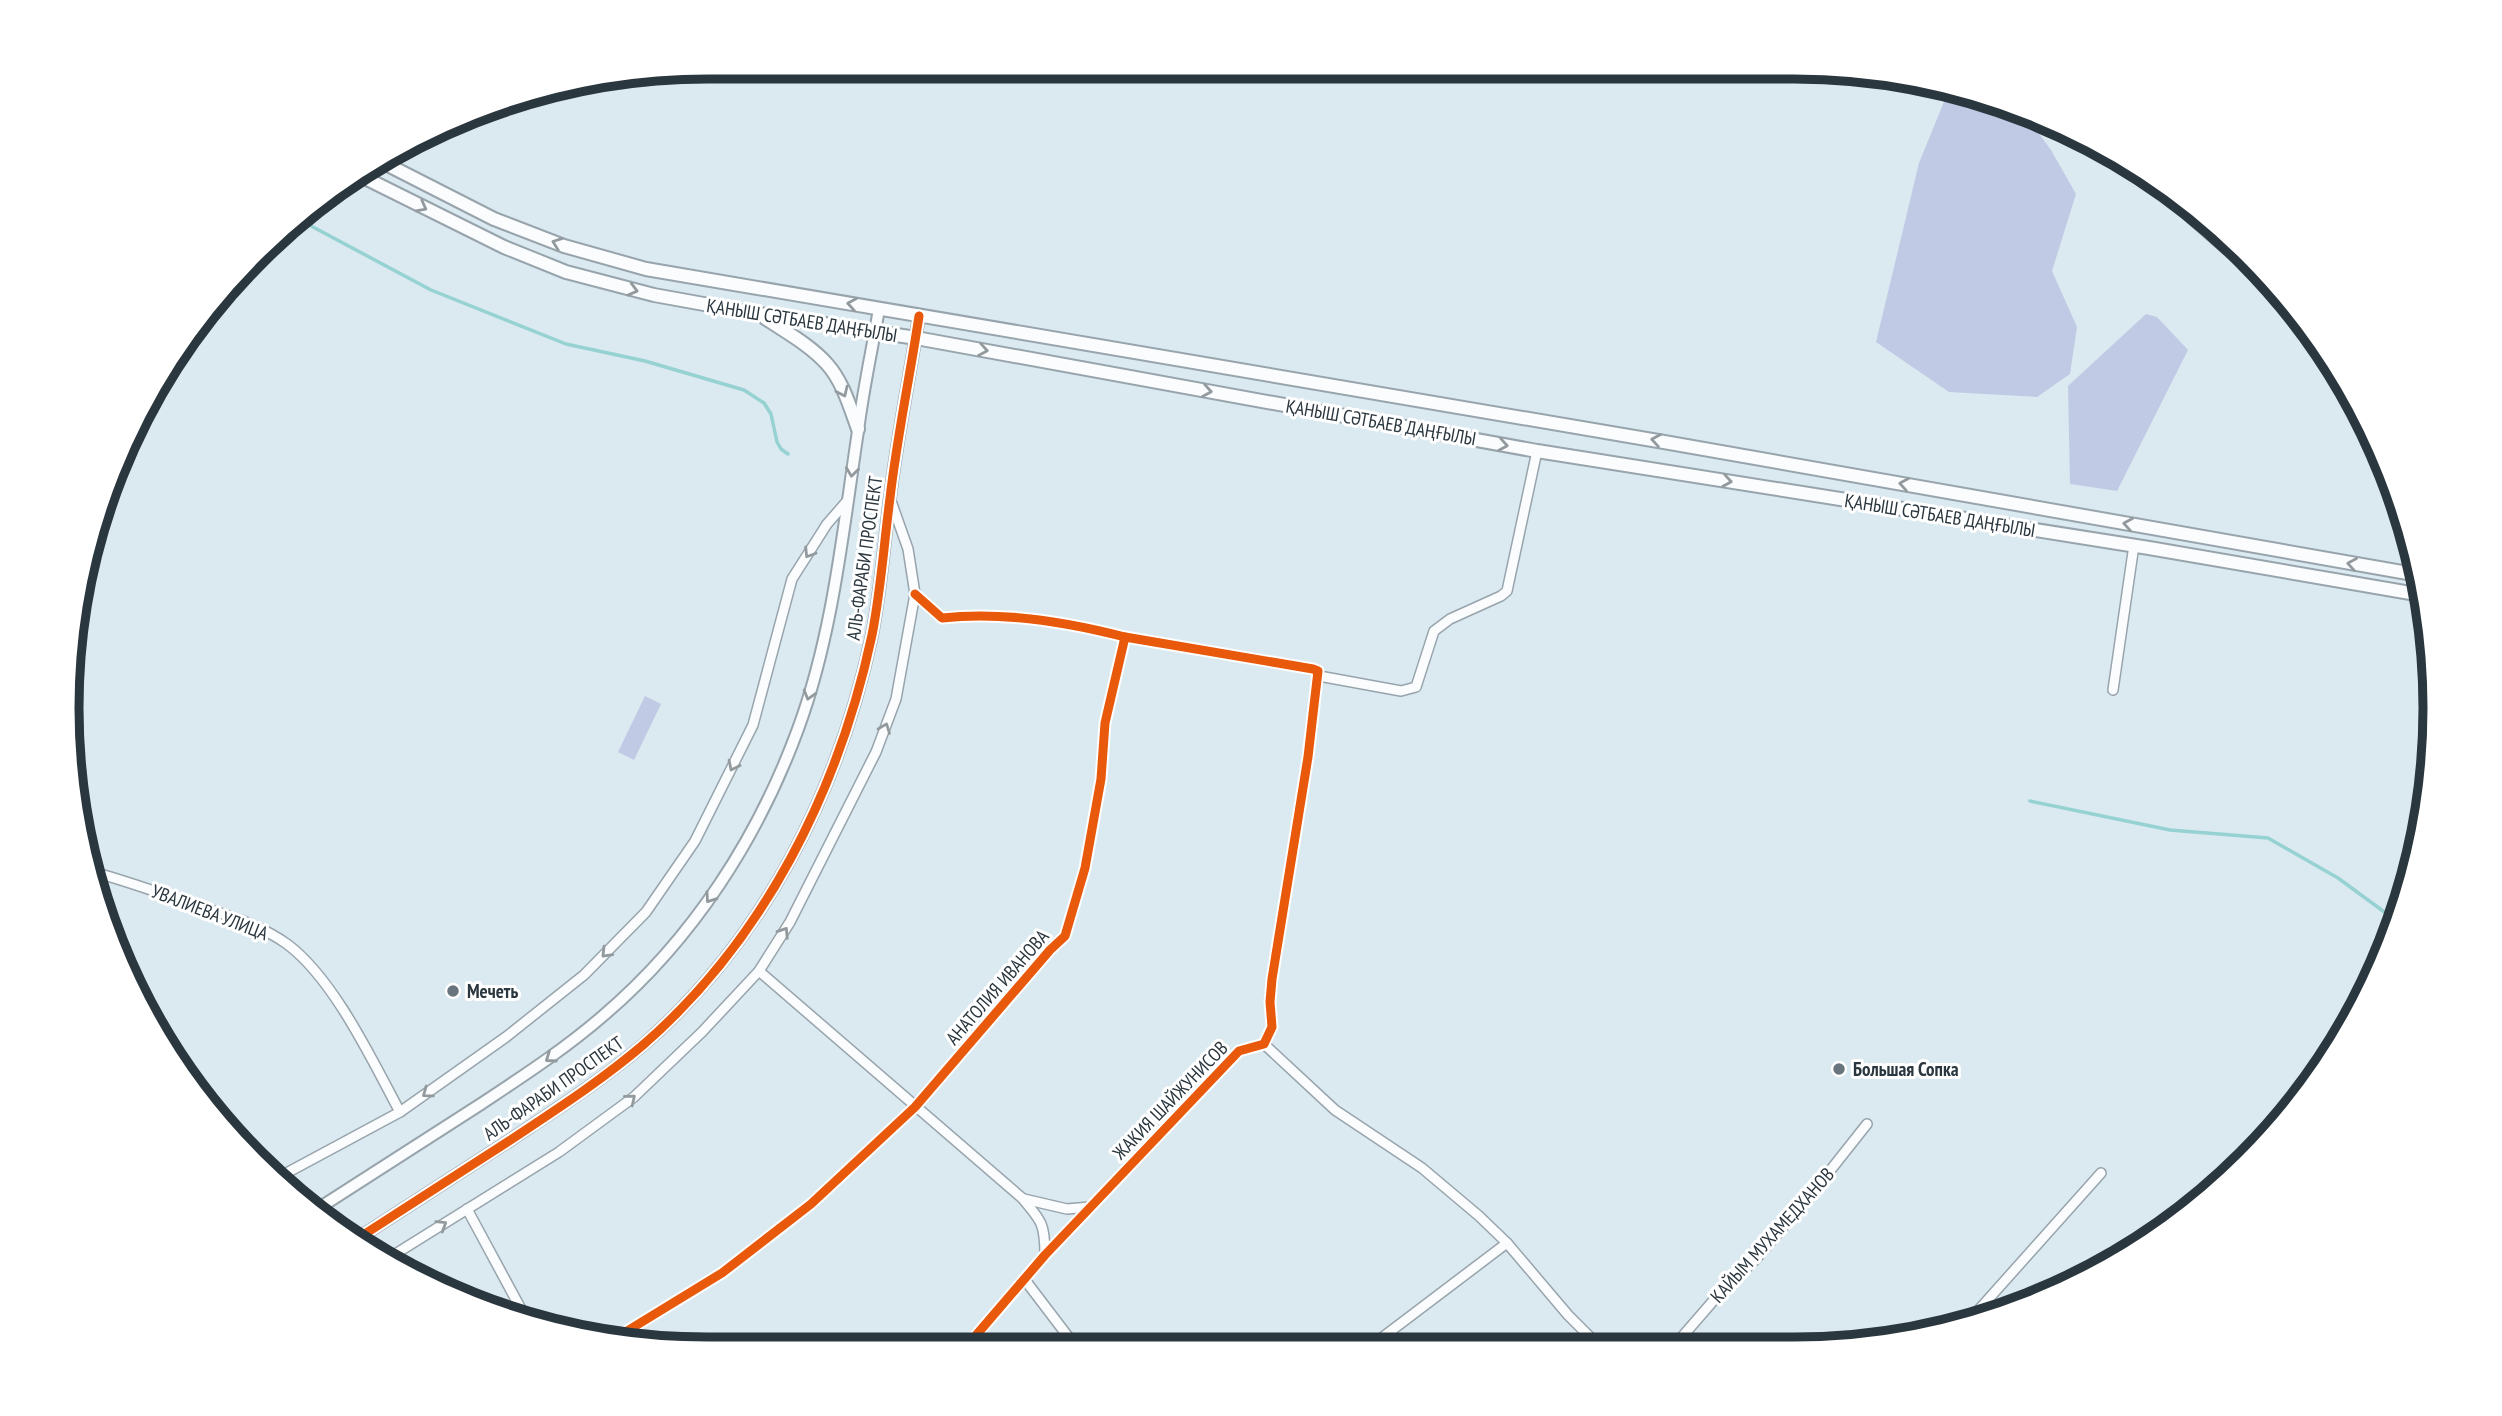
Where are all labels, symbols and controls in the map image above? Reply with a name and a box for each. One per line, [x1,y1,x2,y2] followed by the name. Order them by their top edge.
[414,199,427,213] one-way arrow
[552,237,564,251] one-way arrow
[627,281,639,296] one-way arrow
[705,293,899,347] street label: ҚАНЫШ СӘТБАЕВ ДАҢҒЫЛЫ
[846,297,858,312] one-way arrow
[977,342,989,357] one-way arrow
[1200,382,1212,397] one-way arrow
[835,385,849,397] one-way arrow
[1284,393,1478,451] street label: ҚАНЫШ СӘТБАЕВ ДАҢҒЫЛЫ
[1650,433,1662,448] one-way arrow
[1497,437,1509,452] one-way arrow
[845,466,860,478] one-way arrow
[1721,473,1733,488] one-way arrow
[841,474,887,642] street label: АЛЬ-ФАРАБИ ПРОСПЕКТ
[1898,477,1910,492] one-way arrow
[1843,488,2037,542] street label: ҚАНЫШ СӘТБАЕВ ДАҢҒЫЛЫ
[2122,517,2134,532] one-way arrow
[804,546,817,559] one-way arrow
[2346,557,2358,572] one-way arrow
[802,689,817,701] one-way arrow
[877,723,891,735] one-way arrow
[727,759,741,771] one-way arrow
[148,879,272,945] street label: УВАЛИЕВА УЛИЦА
[706,890,718,903] one-way arrow
[940,924,1054,1050] street label: АНАТОЛИЯ ИВАНОВА
[776,927,788,940] one-way arrow
[601,945,614,958] one-way arrow
[467,979,518,1003] place label: Мечеть
[445,983,461,999] marker: Мечеть
[478,1030,628,1145] street label: АЛЬ-ФАРАБИ ПРОСПЕКТ
[1107,1036,1233,1165] street label: ЖАКИЯ ШАЙЖУНИСОВ
[545,1050,558,1063] one-way arrow
[1853,1057,1959,1081] place label: Большая Сопка
[1831,1061,1847,1077] marker: Большая Сопка
[422,1085,435,1097] one-way arrow
[623,1094,635,1107] one-way arrow
[1705,1162,1839,1308] street label: КАЙЫМ МУХАМЕДХАНОВ
[434,1220,447,1233] one-way arrow

